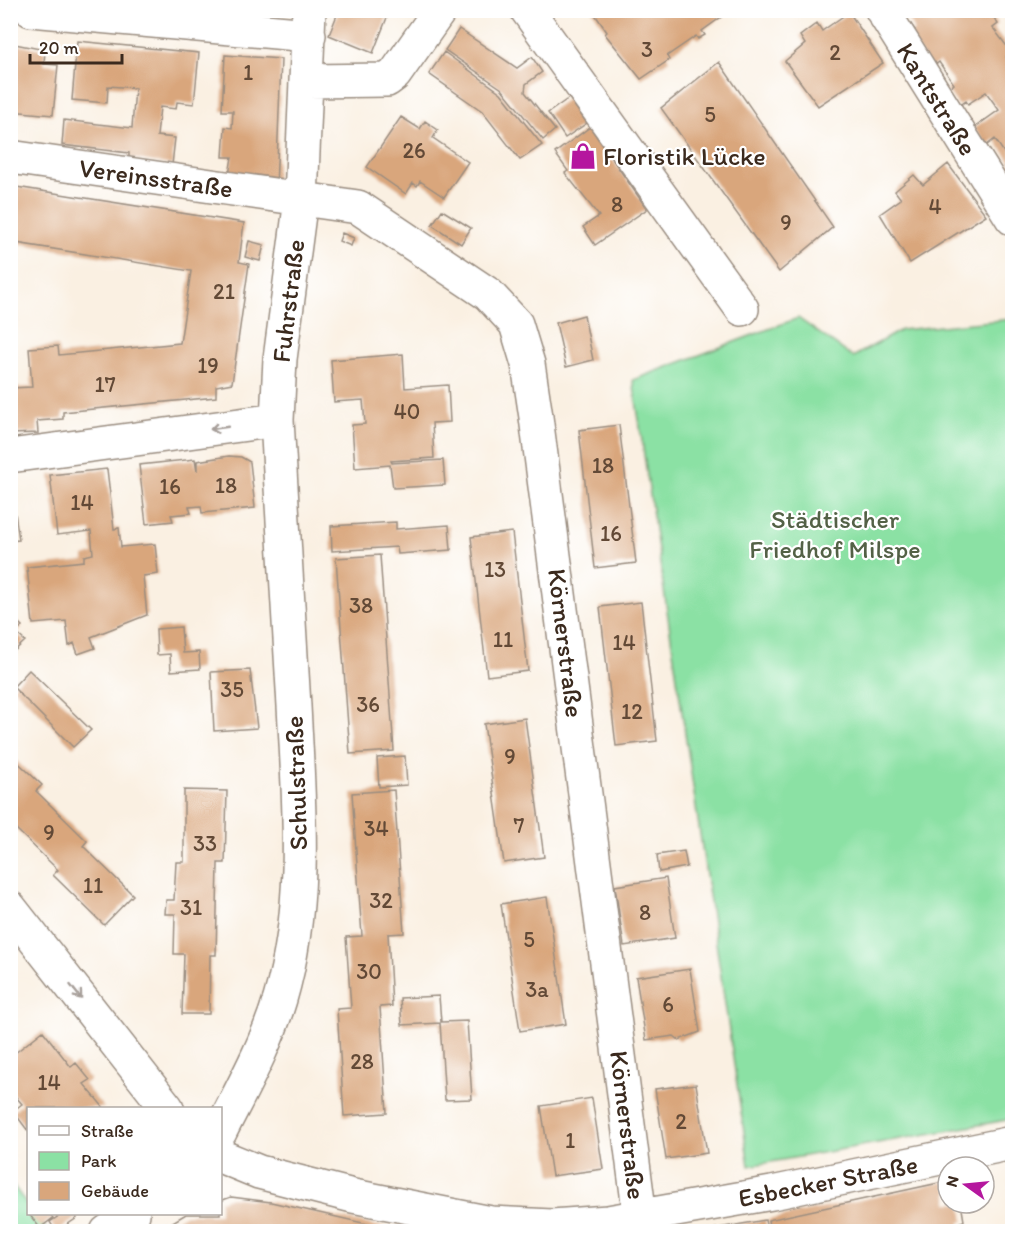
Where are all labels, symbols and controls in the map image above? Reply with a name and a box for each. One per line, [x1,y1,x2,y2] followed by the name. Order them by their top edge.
[30,27,122,65] scale bar
[641,36,653,63] house number: 3
[39,37,79,59] text: 20 m
[890,37,984,161] street label: Kantstraße
[829,39,841,66] house number: 2
[243,59,253,86] house number: 1
[704,101,716,128] house number: 5
[402,137,426,164] house number: 26
[603,140,766,172] place label: Floristik Lücke
[568,141,598,171] shop icon: Floristik Lücke
[77,151,235,205] street label: Vereinsstraße
[611,191,623,218] house number: 8
[928,193,942,220] house number: 4
[780,209,792,236] house number: 9
[265,238,311,364] street label: Fuhrstraße
[213,278,235,305] house number: 21
[197,352,219,379] house number: 19
[94,371,116,398] house number: 17
[394,398,420,425] house number: 40
[209,423,229,434] one-way arrow
[592,452,614,479] house number: 18
[215,472,237,499] house number: 18
[159,473,181,500] house number: 16
[70,489,94,516] house number: 14
[749,503,921,565] park label: Städtischer Friedhof Milspe
[600,520,622,547] house number: 16
[484,556,506,583] house number: 13
[541,567,591,719] street label: Körnerstraße
[349,592,373,619] house number: 38
[493,626,513,653] house number: 11
[612,629,636,656] house number: 14
[220,676,244,703] house number: 35
[356,691,380,718] house number: 36
[621,698,643,725] house number: 12
[278,715,314,851] street label: Schulstraße
[504,743,516,770] house number: 9
[514,812,525,839] house number: 7
[363,815,389,842] house number: 34
[43,819,55,846] house number: 9
[193,830,217,857] house number: 33
[83,872,103,899] house number: 11
[369,887,393,914] house number: 32
[180,894,202,921] house number: 31
[639,899,651,926] house number: 8
[523,926,535,953] house number: 5
[356,958,382,985] house number: 30
[525,976,549,1003] house number: 3a
[70,984,83,1000] one-way arrow
[662,991,674,1018] house number: 6
[350,1048,374,1075] house number: 28
[603,1049,653,1201] street label: Körnerstraße
[37,1069,61,1096] house number: 14
[27,1107,222,1215] legend
[675,1108,687,1135] house number: 2
[81,1120,134,1142] text: Straße
[565,1127,575,1154] house number: 1
[736,1148,920,1214] street label: Esbecker Straße
[81,1150,116,1172] text: Park
[936,1155,996,1215] north arrow
[941,1174,963,1189] text: N
[81,1180,149,1202] text: Gebäude

